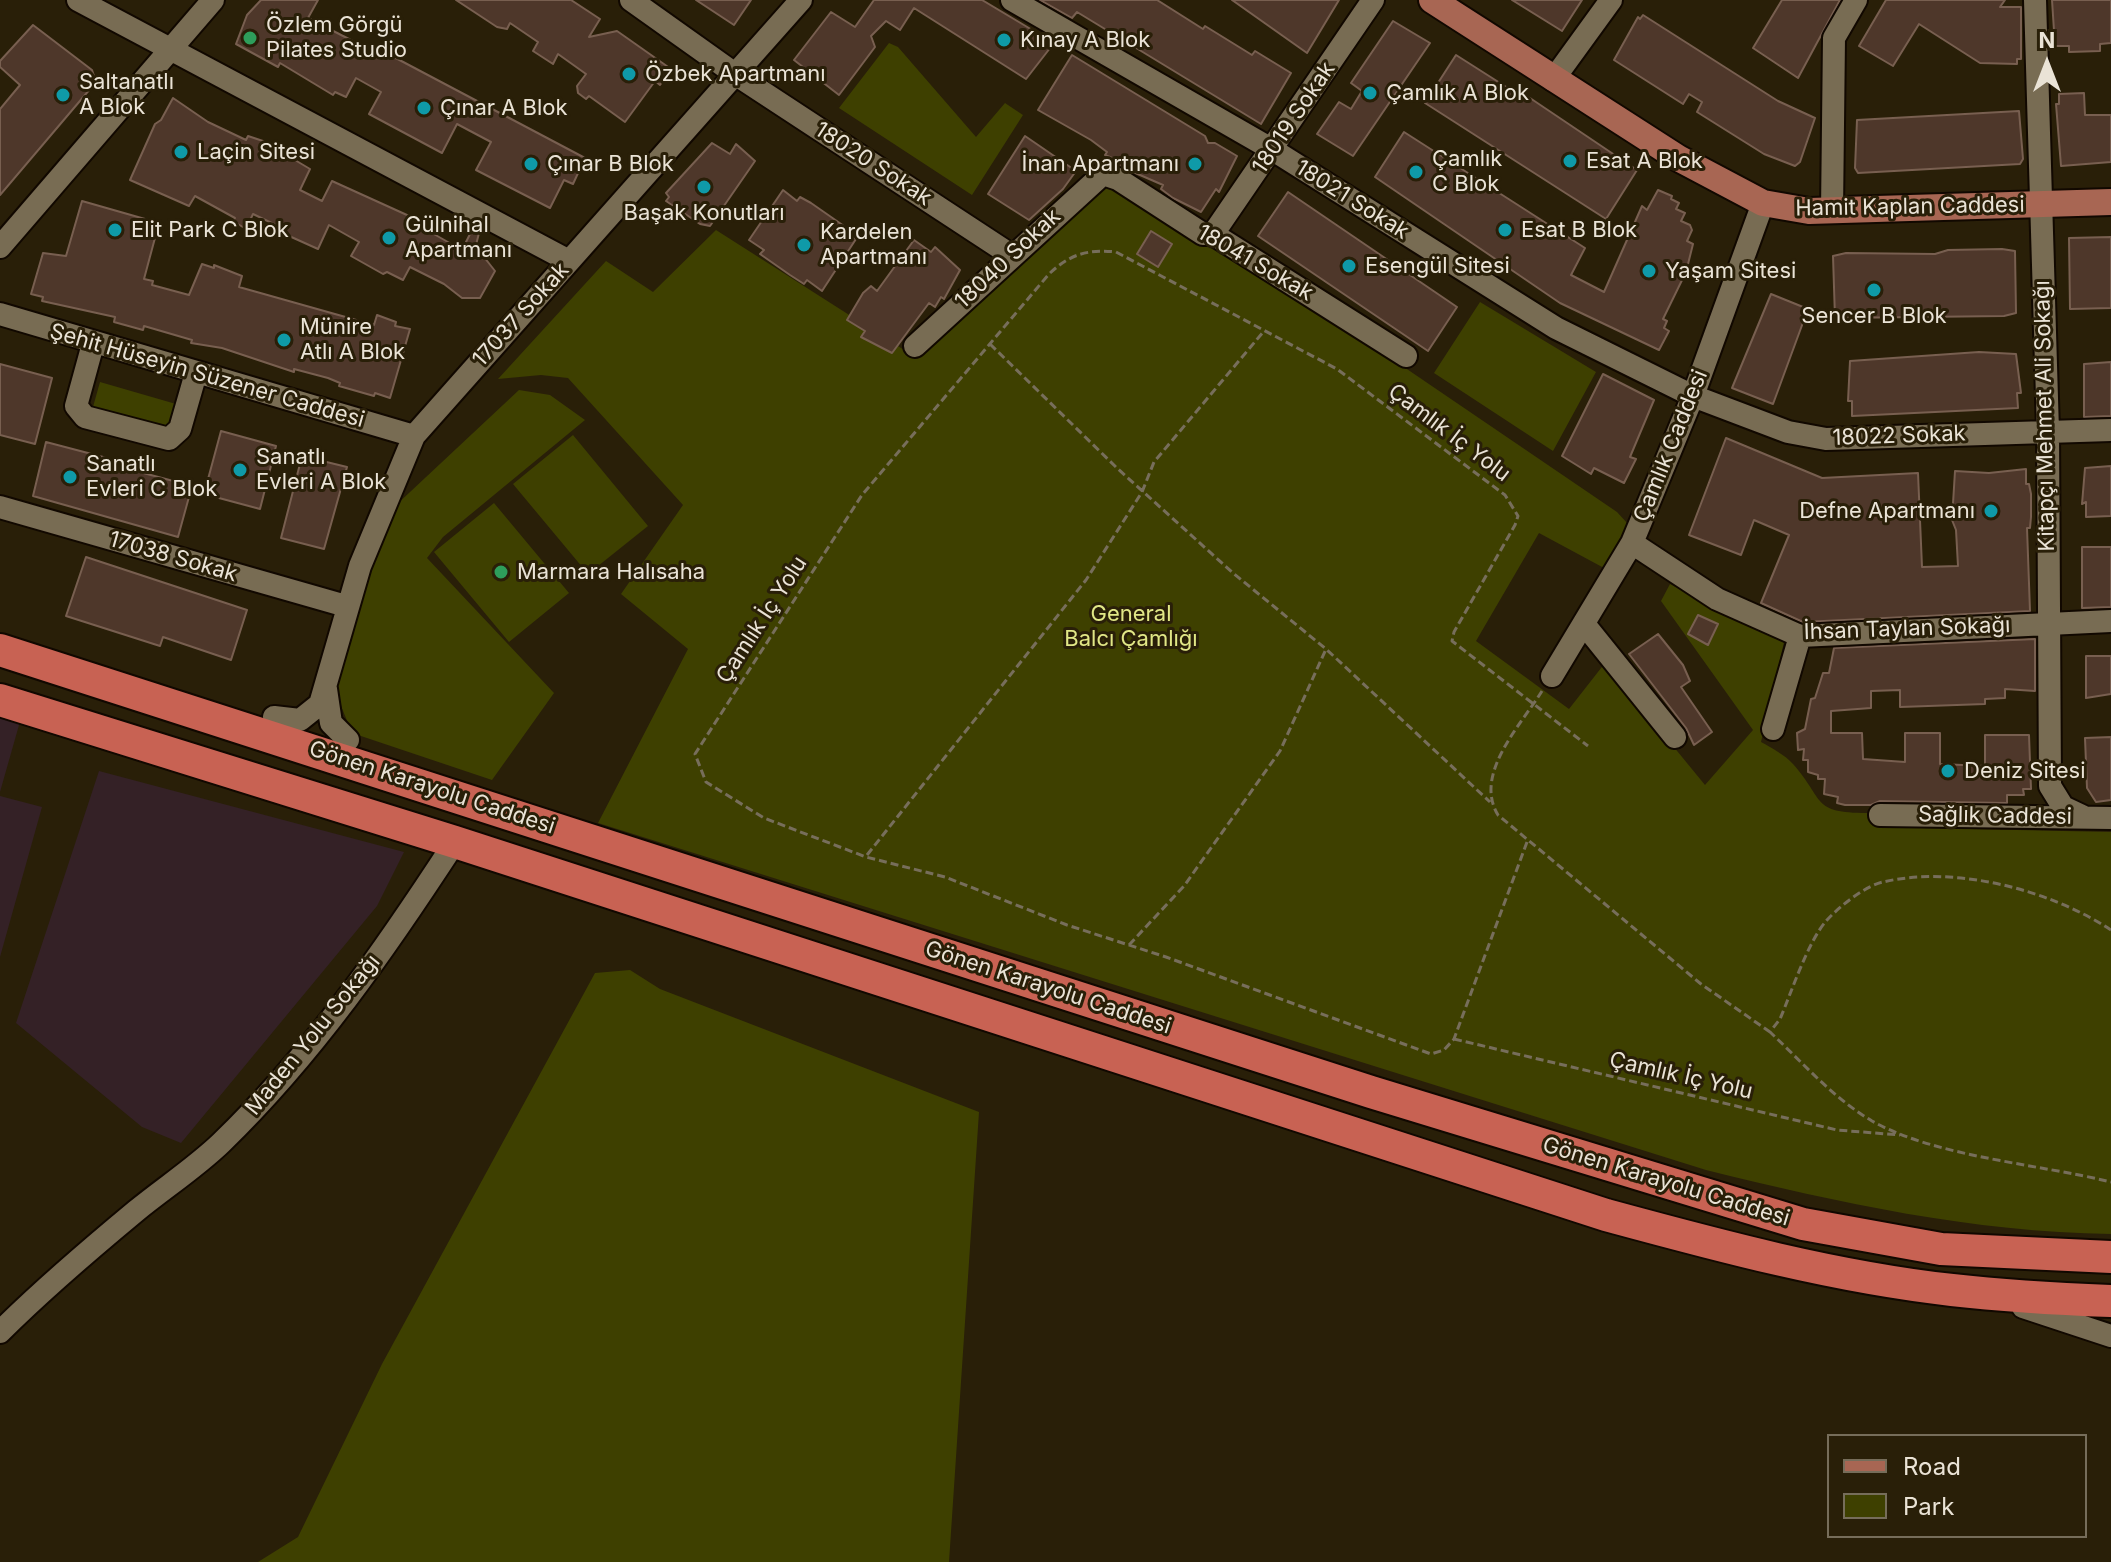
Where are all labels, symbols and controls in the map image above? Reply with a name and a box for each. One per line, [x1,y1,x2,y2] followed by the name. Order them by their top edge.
[266,12,407,64] place label: Özlem Görgü Pilates Studio
[2007,24,2087,104] north arrow
[1020,27,1150,53] place label: Kınay A Blok
[2039,27,2055,53] text: N
[241,29,259,47] marker: Özlem Görgü Pilates Studio
[995,31,1013,49] marker: Kınay A Blok
[1247,57,1341,179] street label: 18019 Sokak
[645,61,826,87] place label: Özbek Apartmanı
[620,65,638,83] marker: Özbek Apartmanı
[79,69,174,120] place label: Saltanatlı A Blok
[1386,80,1529,106] place label: Çamlık A Blok
[1361,84,1379,102] marker: Çamlık A Blok
[54,86,72,104] marker: Saltanatlı A Blok
[440,95,568,121] place label: Çınar A Blok
[415,99,433,117] marker: Çınar A Blok
[810,117,936,211] street label: 18020 Sokak
[197,139,315,165] place label: Laçin Sitesi
[172,143,190,161] marker: Laçin Sitesi
[1432,146,1502,198] place label: Çamlık C Blok
[1586,148,1703,174] place label: Esat A Blok
[547,151,674,177] place label: Çınar B Blok
[1022,151,1179,177] place label: İnan Apartmanı
[1561,152,1579,170] marker: Esat A Blok
[522,155,540,173] marker: Çınar B Blok
[1186,155,1204,173] marker: İnan Apartmanı
[1290,155,1414,245] street label: 18021 Sokak
[1407,163,1425,181] marker: Çamlık C Blok
[695,178,713,196] marker: Başak Konutları
[1795,192,2025,222] street label: Hamit Kaplan Caddesi
[624,200,784,226] place label: Başak Konutları
[950,203,1066,315] street label: 18040 Sokak
[405,212,512,264] place label: Gülnihal Apartmanı
[131,217,289,243] place label: Elit Park C Blok
[1521,217,1637,243] place label: Esat B Blok
[820,219,927,270] place label: Kardelen Apartmanı
[1192,219,1318,307] street label: 18041 Sokak
[106,221,124,239] marker: Elit Park C Blok
[1496,221,1514,239] marker: Esat B Blok
[380,229,398,247] marker: Gülnihal Apartmanı
[795,236,813,254] marker: Kardelen Apartmanı
[1365,253,1510,279] place label: Esengül Sitesi
[1340,257,1358,275] marker: Esengül Sitesi
[467,258,575,372] street label: 17037 Sokak
[1665,258,1796,284] place label: Yaşam Sitesi
[1640,262,1658,280] marker: Yaşam Sitesi
[2029,280,2061,552] street label: Kitapçı Mehmet Ali Sokağı
[1865,281,1883,299] marker: Sencer B Blok
[1801,303,1947,329] place label: Sencer B Blok
[300,314,405,366] place label: Münire Atlı A Blok
[47,318,367,434] street label: Şehit Hüseyin Süzener Caddesi
[275,331,293,349] marker: Münire Atlı A Blok
[1628,366,1714,526] street label: Çamlık Caddesi
[1383,379,1515,487] street label: Çamlık İç Yolu
[1832,420,1966,452] street label: 18022 Sokak
[256,444,386,496] place label: Sanatlı Evleri A Blok
[86,451,217,502] place label: Sanatlı Evleri C Blok
[231,461,249,479] marker: Sanatlı Evleri A Blok
[61,468,79,486] marker: Sanatlı Evleri C Blok
[1799,498,1975,524] place label: Defne Apartmanı
[1982,502,2000,520] marker: Defne Apartmanı
[106,526,240,588] street label: 17038 Sokak
[711,552,813,688] street label: Çamlık İç Yolu
[517,559,705,585] place label: Marmara Halısaha
[492,563,510,581] marker: Marmara Halısaha
[1064,601,1198,652] park label: General Balcı Çamlığı
[1803,612,2011,646] street label: İhsan Taylan Sokağı
[306,736,558,840] street label: Gönen Karayolu Caddesi
[1964,758,2086,784] place label: Deniz Sitesi
[1939,762,1957,780] marker: Deniz Sitesi
[1918,801,2072,831] street label: Sağlık Caddesi
[922,936,1174,1040] street label: Gönen Karayolu Caddesi
[240,949,386,1121] street label: Maden Yolu Sokağı
[1607,1047,1755,1105] street label: Çamlık İç Yolu
[1539,1132,1793,1232] street label: Gönen Karayolu Caddesi
[1827,1434,2087,1538] legend
[1903,1452,1961,1481] text: Road
[1903,1492,1954,1521] text: Park

